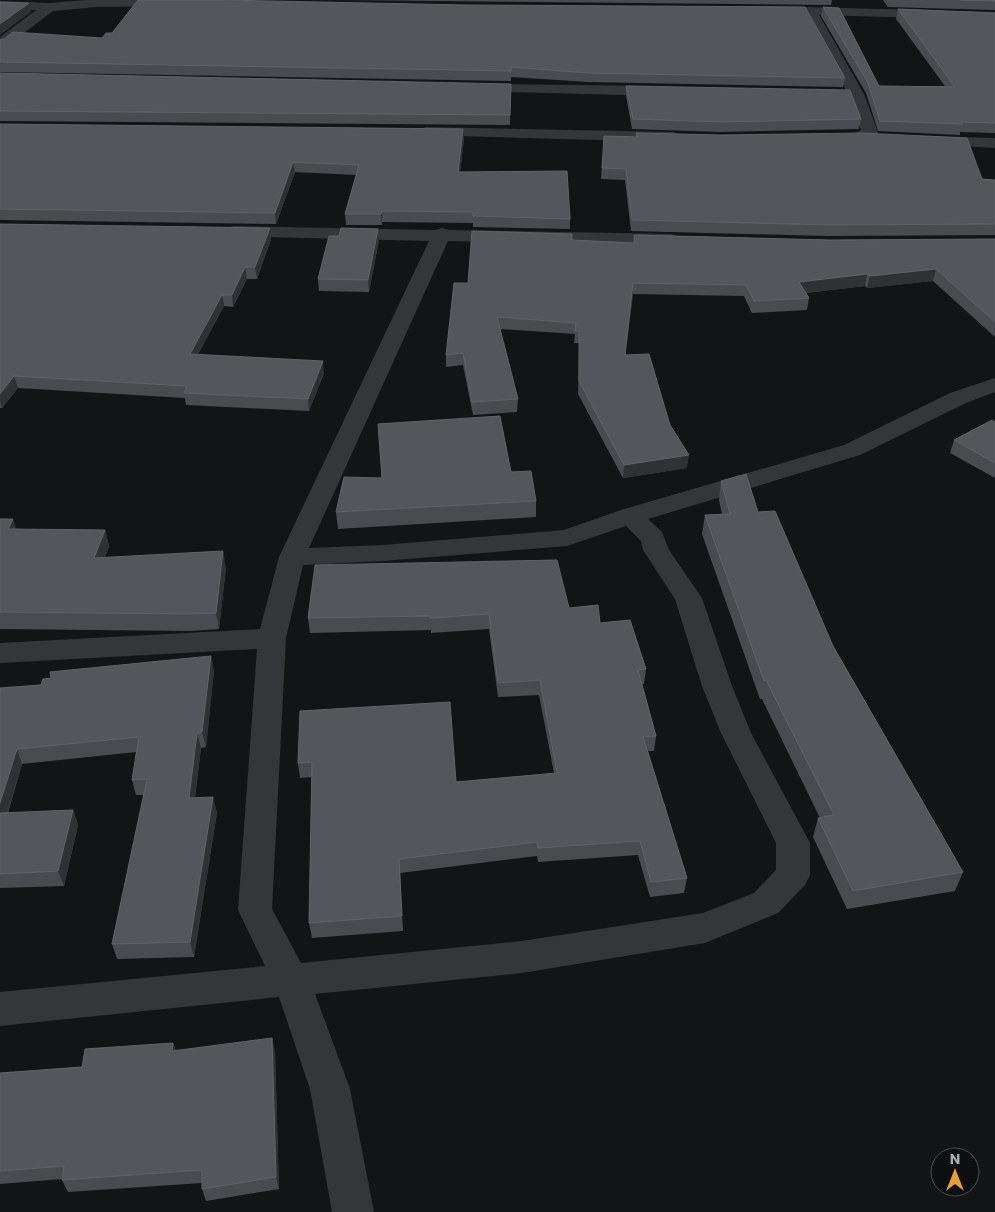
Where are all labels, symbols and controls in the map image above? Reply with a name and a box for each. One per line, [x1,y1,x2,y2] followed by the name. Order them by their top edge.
[930,1147,980,1197] north arrow
[950,1149,960,1169] text: N

